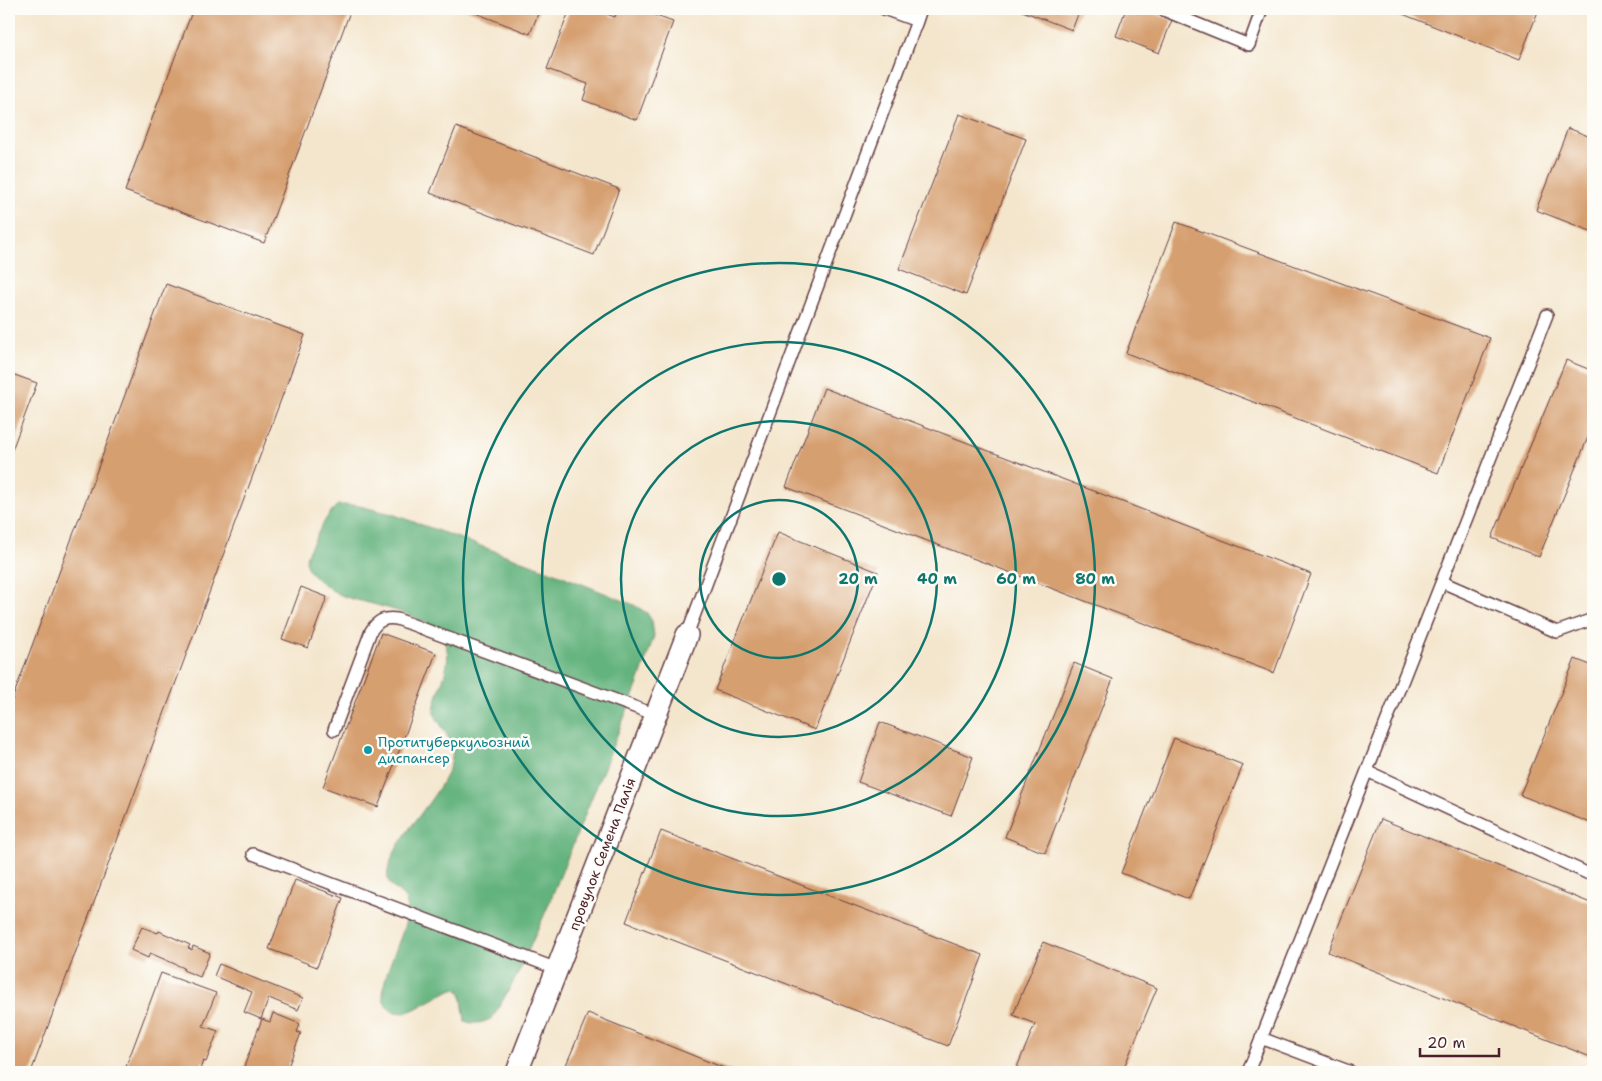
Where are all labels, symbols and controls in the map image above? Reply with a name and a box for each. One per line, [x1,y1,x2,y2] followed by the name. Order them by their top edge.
[838,569,878,589] text: 20 m
[917,569,957,589] text: 40 m
[996,569,1036,589] text: 60 m
[1075,569,1115,589] text: 80 m
[770,570,788,588] centre of rings
[378,733,530,767] place label: Протитуберкульозний диспансер
[362,744,374,756] marker: Протитуберкульозний диспансер
[565,775,639,933] street label: провулок Семена Палія
[1420,1026,1498,1058] scale bar
[1427,1033,1466,1053] text: 20 m

